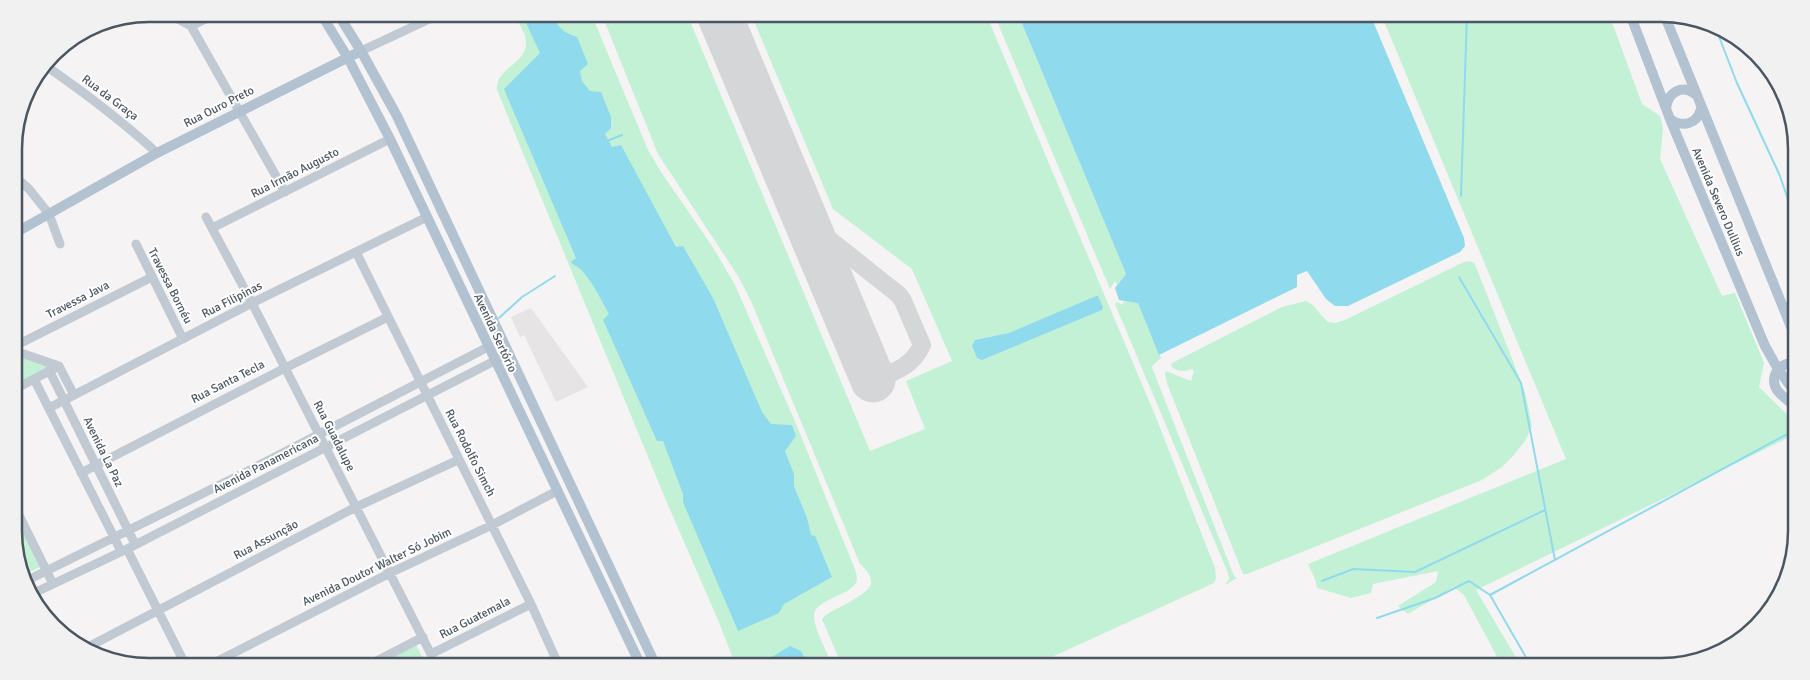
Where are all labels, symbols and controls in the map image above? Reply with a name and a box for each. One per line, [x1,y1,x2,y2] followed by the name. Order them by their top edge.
[79,72,141,124] street label: Rua da Graça
[181,83,257,131] street label: Rua Ouro Preto
[248,144,342,202] street label: Rua Irmão Augusto
[1688,145,1748,259] street label: Avenida Severo Dullius
[144,246,196,326] street label: Travessa Bornéu
[44,278,112,322] street label: Travessa Java
[199,278,265,322] street label: Rua Filipinas
[470,291,520,375] street label: Avenida Sertório
[189,357,267,407] street label: Rua Santa Tecla
[310,398,358,474] street label: Rua Guadalupe
[442,407,498,499] street label: Rua Rodolfo Simch
[80,414,126,490] street label: Avenida La Paz
[211,431,321,497] street label: Avenida Panamericana
[231,517,301,563] street label: Rua Assunção
[300,524,454,610] street label: Avenida Doutor Walter Só Jobim
[437,594,513,642] street label: Rua Guatemala

